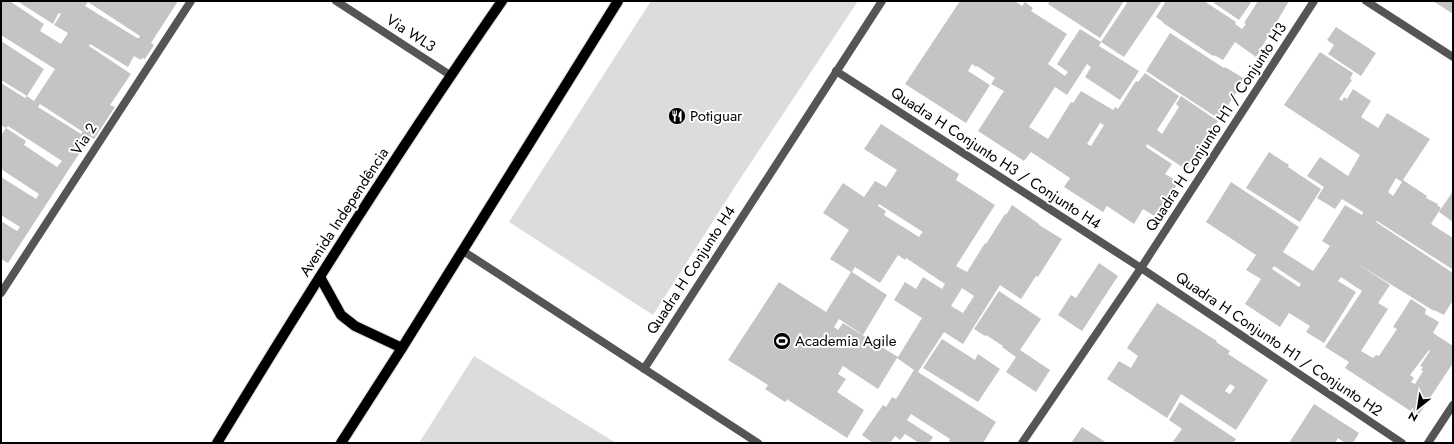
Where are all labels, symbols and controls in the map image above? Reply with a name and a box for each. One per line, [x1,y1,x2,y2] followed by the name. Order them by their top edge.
[382,9,440,57] street label: Via WL3
[1140,18,1292,236] street label: Quadra H Conjunto H1 / Conjunto H3
[886,82,1106,235] street label: Quadra H Conjunto H3 / Conjunto H4
[690,105,743,127] place label: Potiguar
[667,106,687,126] restaurant icon: Potiguar
[65,119,103,159] street label: Via 2
[294,143,394,281] street label: Avenida Independência
[641,201,741,339] street label: Quadra H Conjunto H4
[1171,266,1387,422] street label: Quadra H Conjunto H1 / Conjunto H2
[795,330,897,352] place label: Academia Agile
[772,331,792,351] sports icon: Academia Agile
[1398,388,1438,428] north arrow
[1405,408,1421,426] text: N

